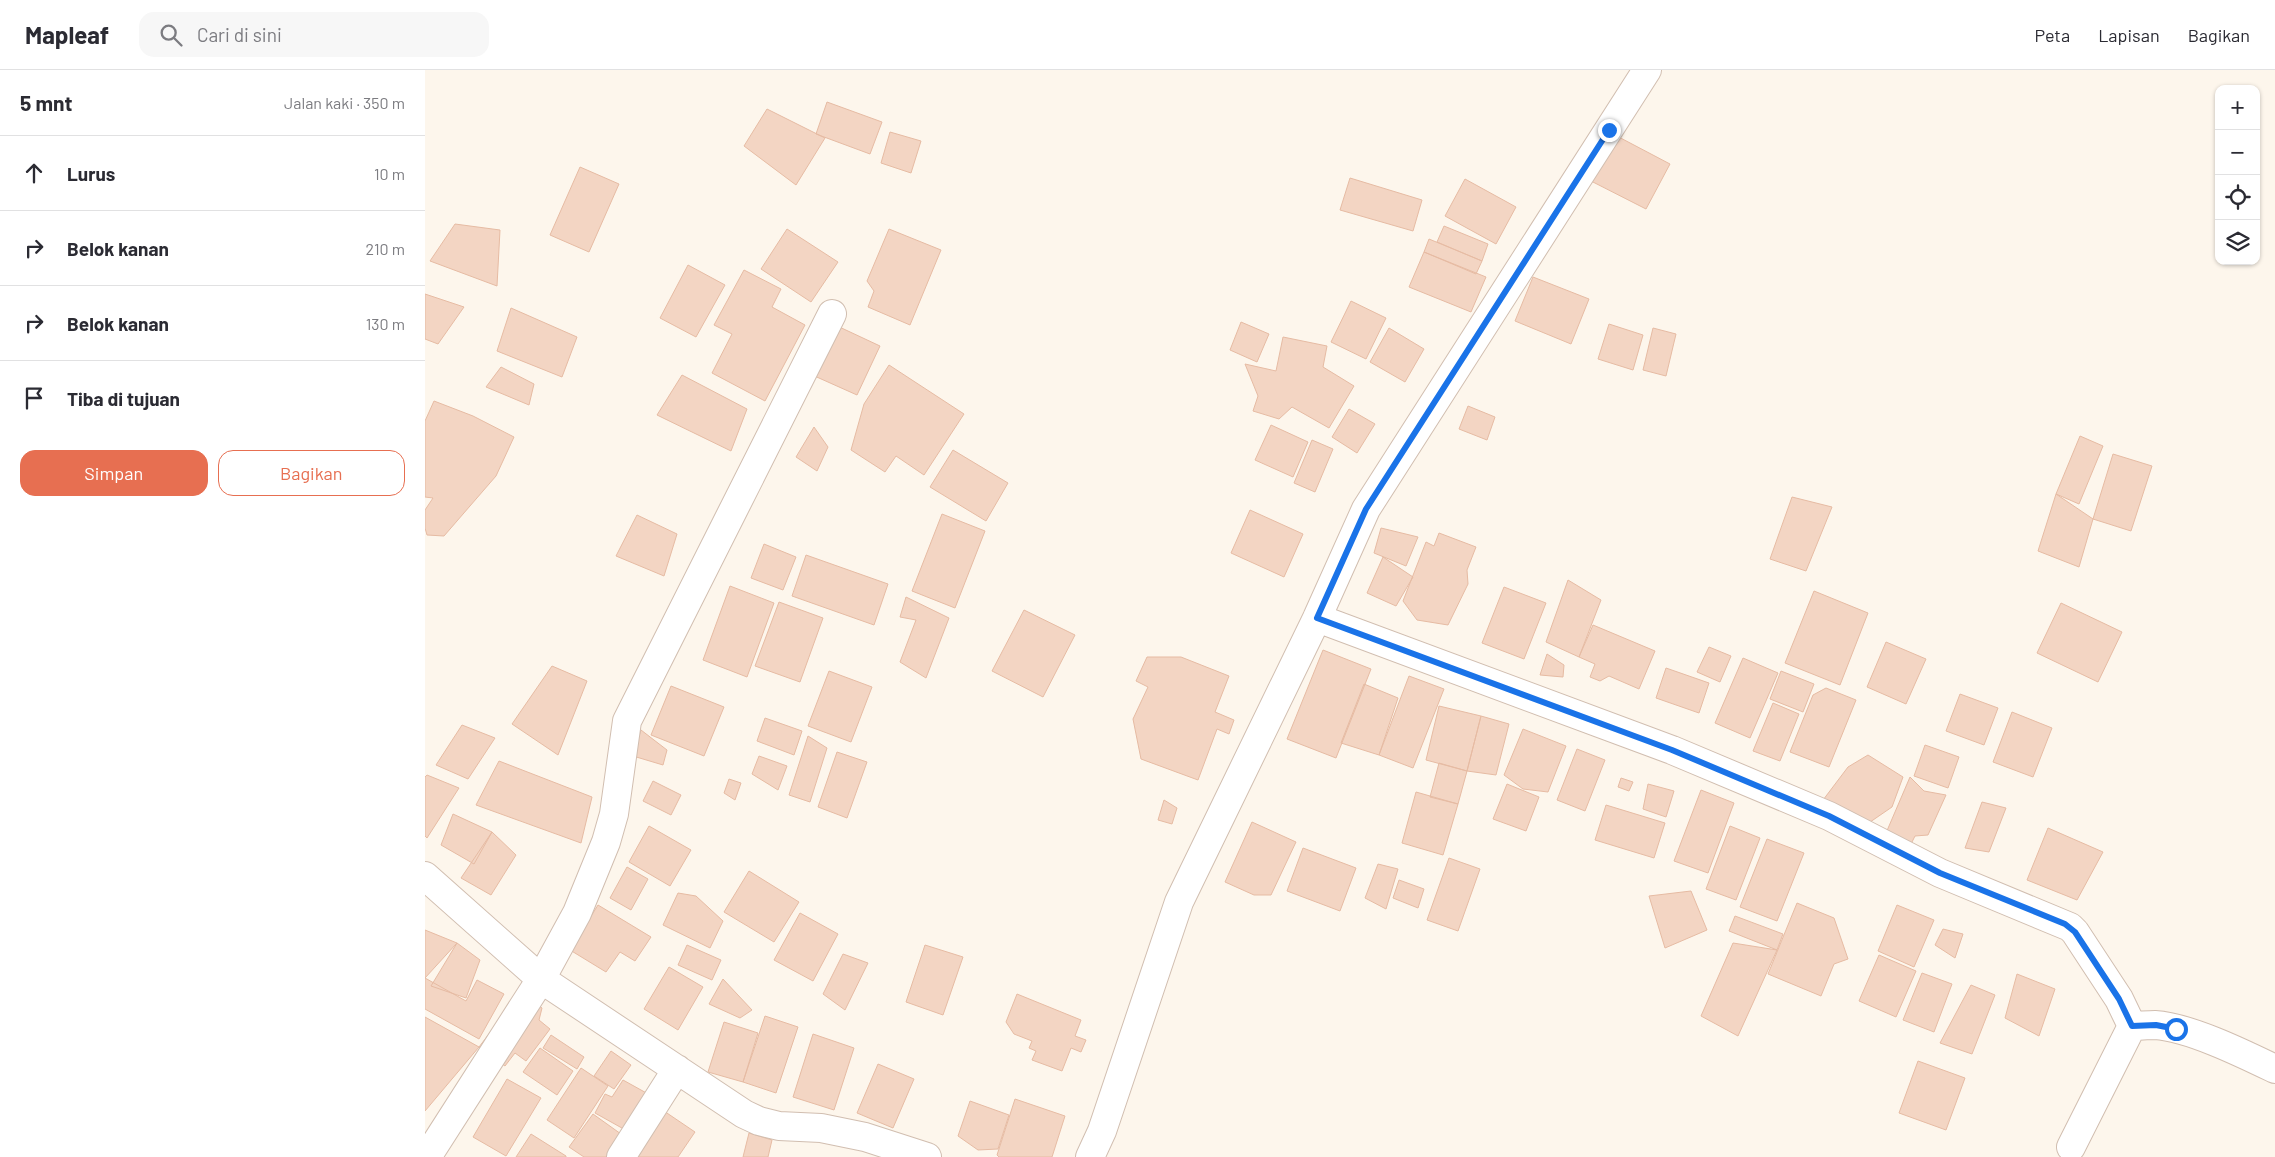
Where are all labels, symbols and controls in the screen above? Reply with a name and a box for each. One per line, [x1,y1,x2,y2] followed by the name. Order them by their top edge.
[139,12,489,57] search box
[25,20,109,49] text: Mapleaf
[157,21,185,49] icon: search
[197,23,282,46] text: Cari di sini
[2035,24,2070,46] text: Peta
[2098,24,2160,46] text: Lapisan
[2188,24,2250,46] text: Bagikan
[2215,85,2260,265] map controls
[2215,85,2260,130] button: +
[20,90,73,115] text: 5 mnt
[284,93,405,112] text: Jalan kaki · 350 m
[1598,119,1621,142] route end
[2215,130,2260,175] button: −
[20,159,48,187] icon: ahead
[67,162,115,185] text: Lurus
[374,164,405,183] text: 10 m
[2215,175,2260,220] button: locate
[2215,220,2260,265] button: layers
[20,234,48,262] icon: right
[67,237,169,260] text: Belok kanan
[366,239,405,258] text: 210 m
[20,309,48,337] icon: right
[67,312,169,335] text: Belok kanan
[366,314,405,333] text: 130 m
[20,384,48,412] icon: arrive
[67,387,180,410] text: Tiba di tujuan
[20,450,208,496] button: Simpan
[218,450,405,496] button: Bagikan
[2165,1018,2188,1041] route start

